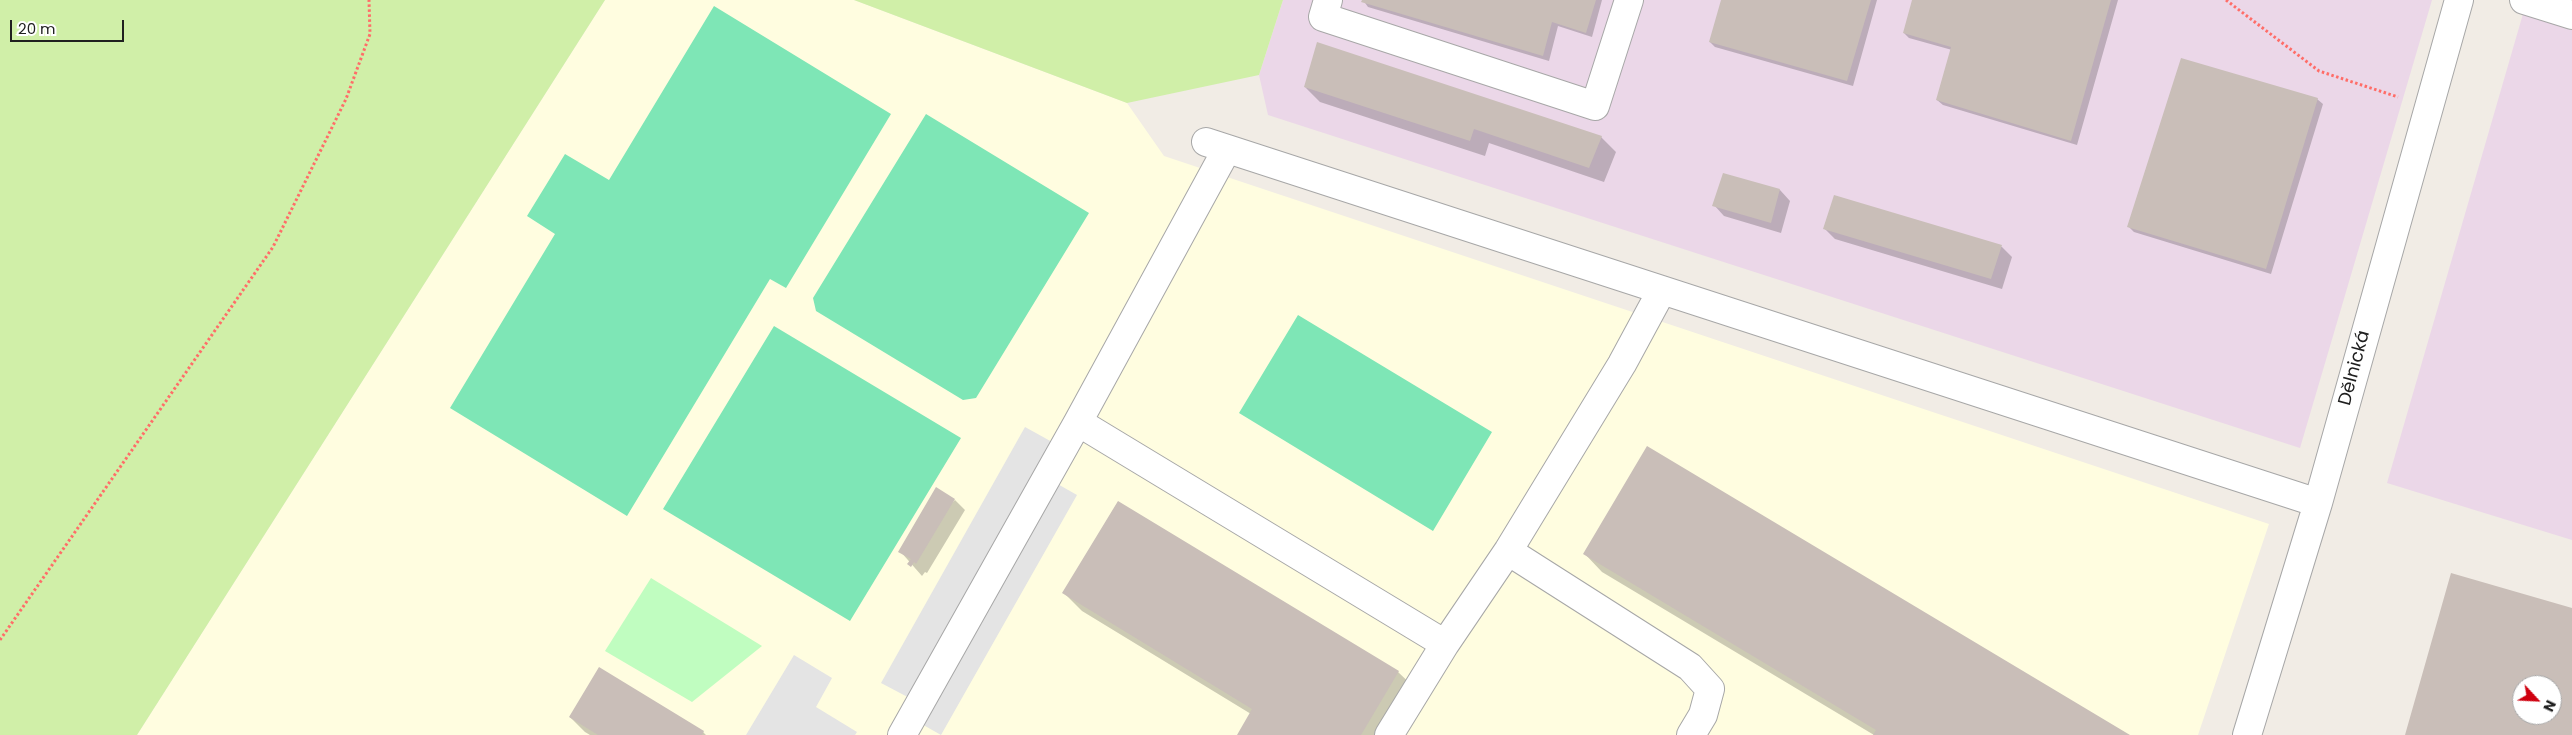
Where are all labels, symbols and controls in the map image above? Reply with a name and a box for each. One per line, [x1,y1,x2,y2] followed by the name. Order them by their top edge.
[12,10,126,42] scale bar
[18,18,56,39] text: 20 m
[2335,328,2375,408] street label: Dělnická
[2512,675,2562,725] north arrow
[2538,697,2561,715] text: N

